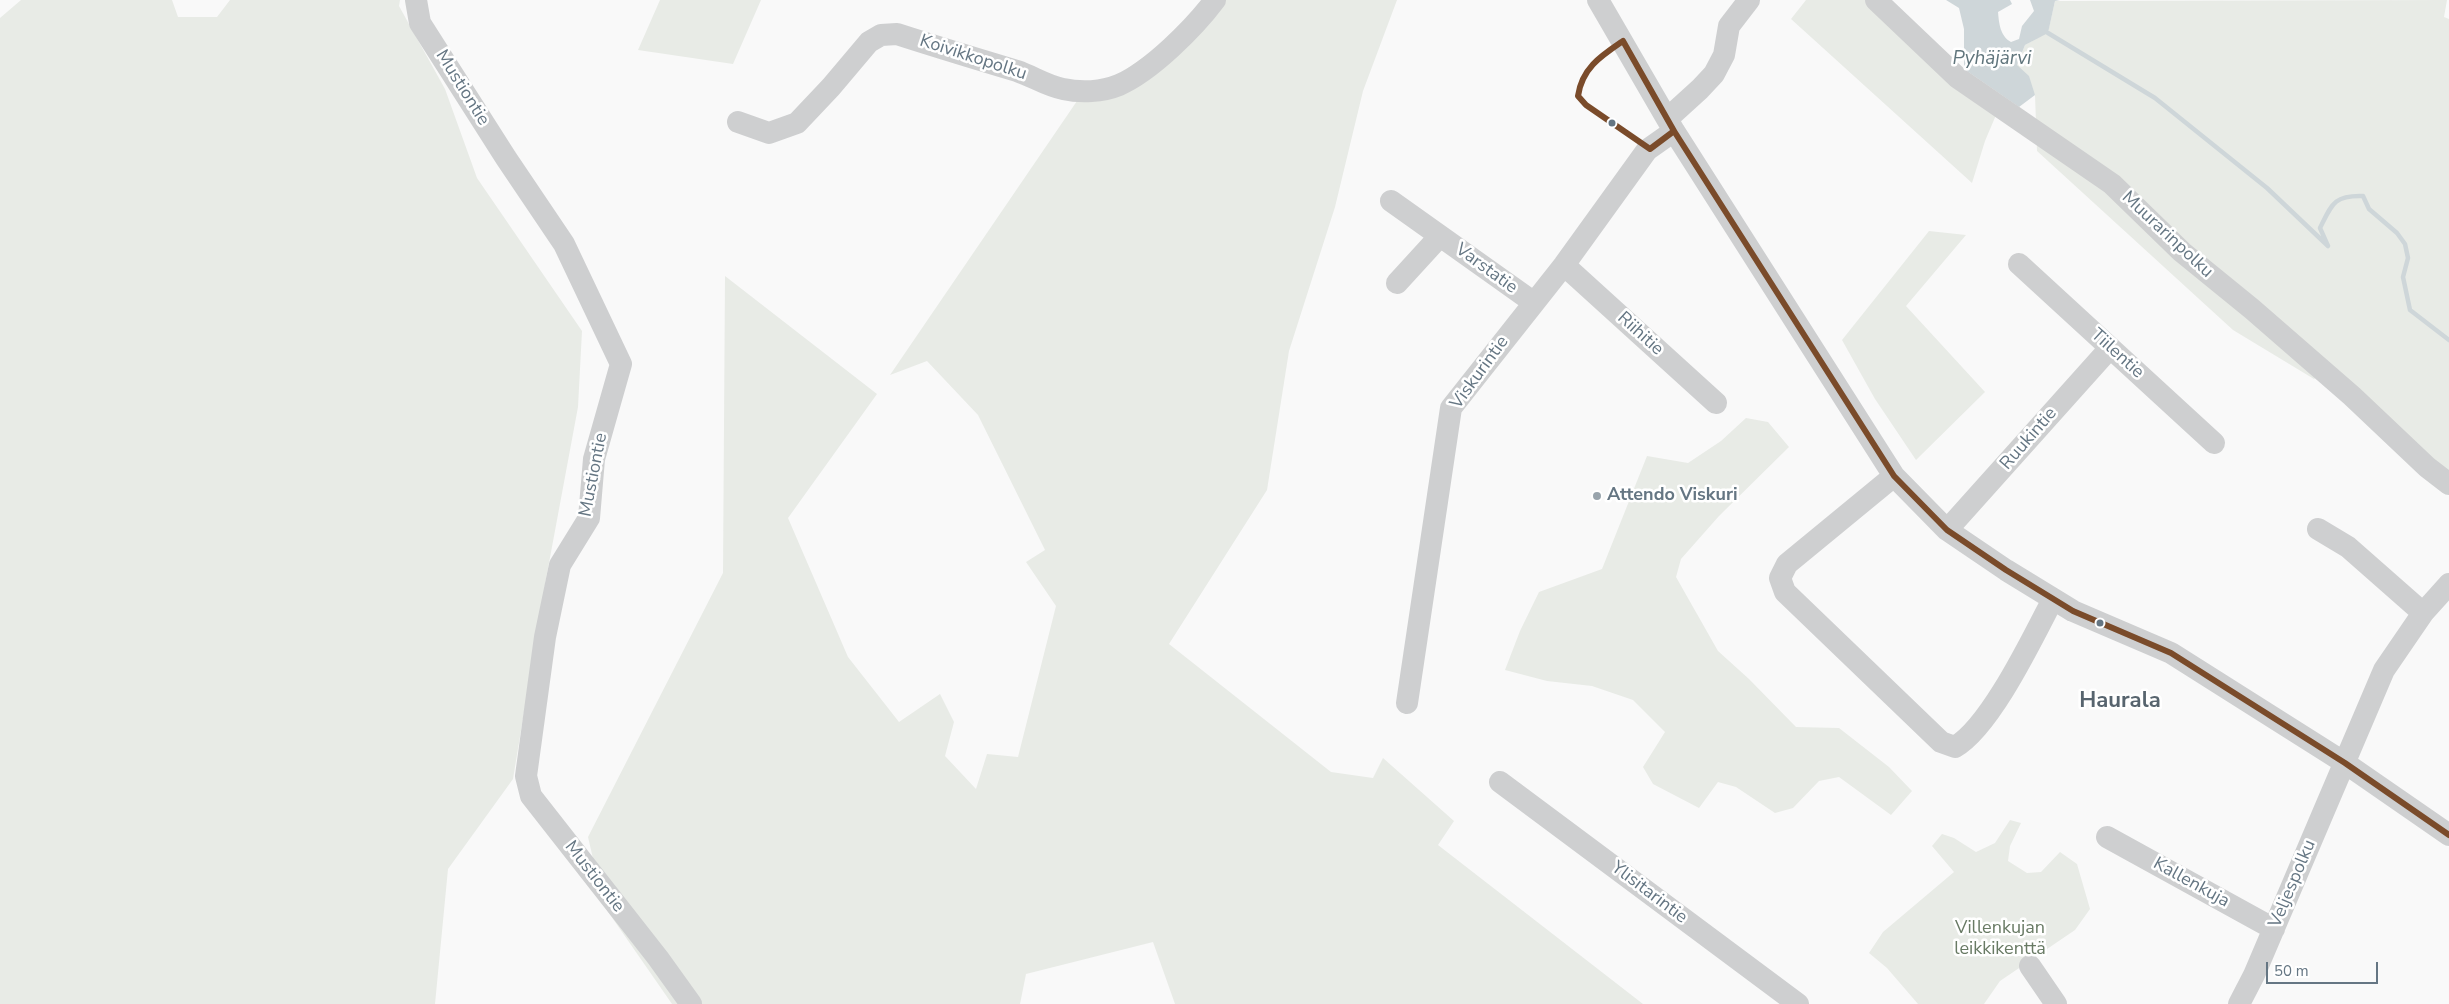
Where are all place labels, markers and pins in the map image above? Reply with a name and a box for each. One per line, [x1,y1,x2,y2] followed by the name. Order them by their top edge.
[1607,118,1617,128] unlabelled marker
[1607,485,1738,507] place label: Attendo Viskuri
[1591,490,1603,502] marker: Attendo Viskuri
[2095,618,2105,628] unlabelled marker

